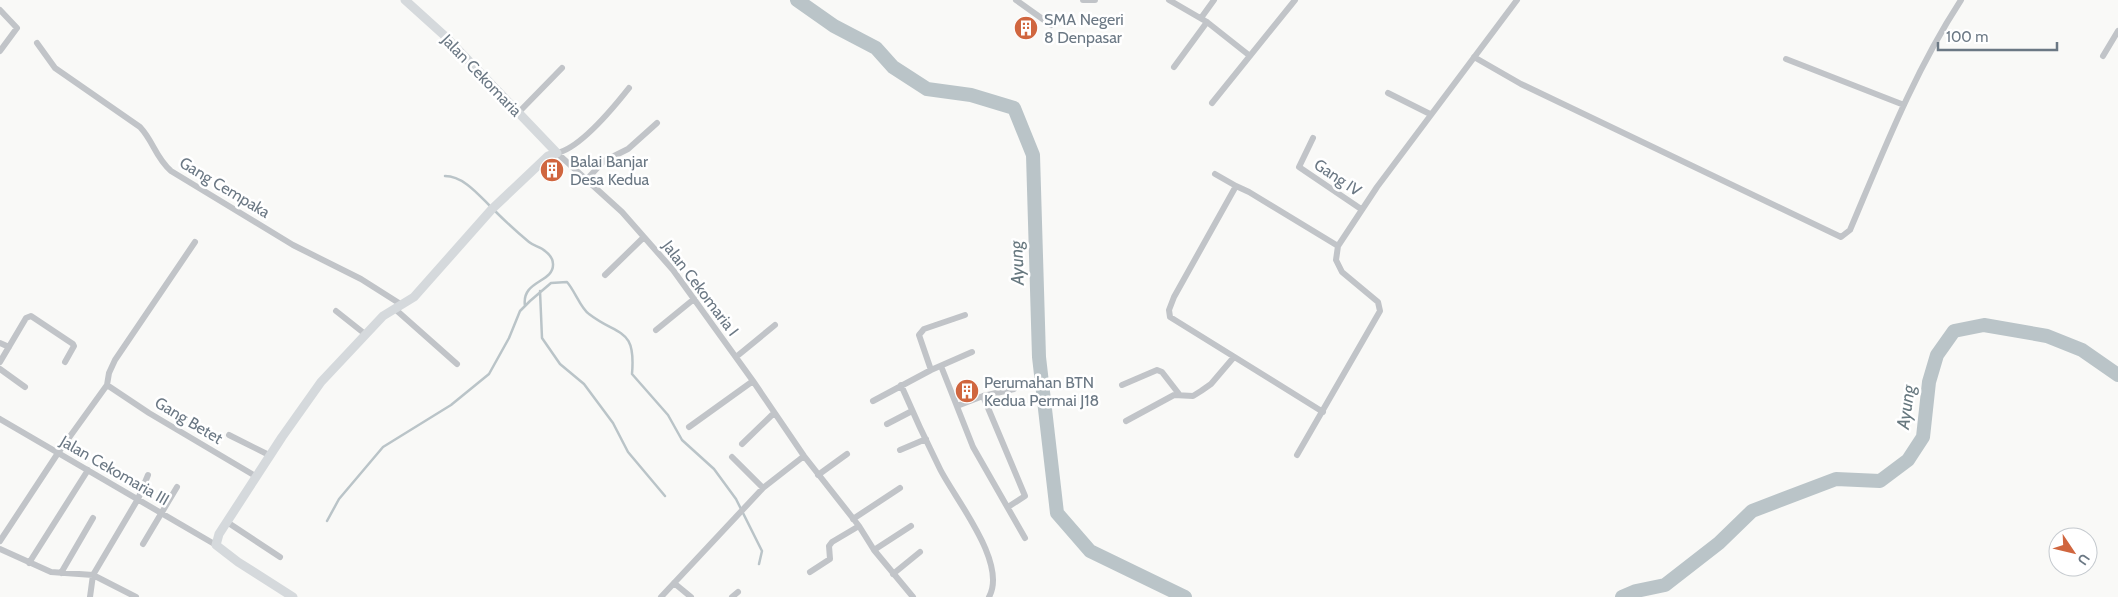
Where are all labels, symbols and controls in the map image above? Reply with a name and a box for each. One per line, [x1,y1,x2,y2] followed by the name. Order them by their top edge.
[1044,10,1124,47] place label: SMA Negeri 8 Denpasar
[1013,15,1039,41] building icon: SMA Negeri 8 Denpasar
[1938,20,2057,52] scale bar
[1946,28,1988,46] text: 100 m
[437,30,526,121] street label: Jalan Cekomaria
[570,152,650,189] place label: Balai Banjar Desa Kedua
[176,153,274,222] street label: Gang Cempaka
[1311,155,1365,200] street label: Gang IV
[539,157,565,183] building icon: Balai Banjar Desa Kedua
[658,236,743,340] street label: Jalan Cekomaria I
[1005,240,1029,287] water label: Ayung
[984,373,1099,410] place label: Perumahan BTN Kedua Permai J18
[954,378,980,404] building icon: Perumahan BTN Kedua Permai J18
[1892,383,1920,432] water label: Ayung
[151,393,227,448] street label: Gang Betet
[56,431,173,509] street label: Jalan Cekomaria III
[2048,527,2098,577] north arrow
[2073,550,2094,569] text: U

